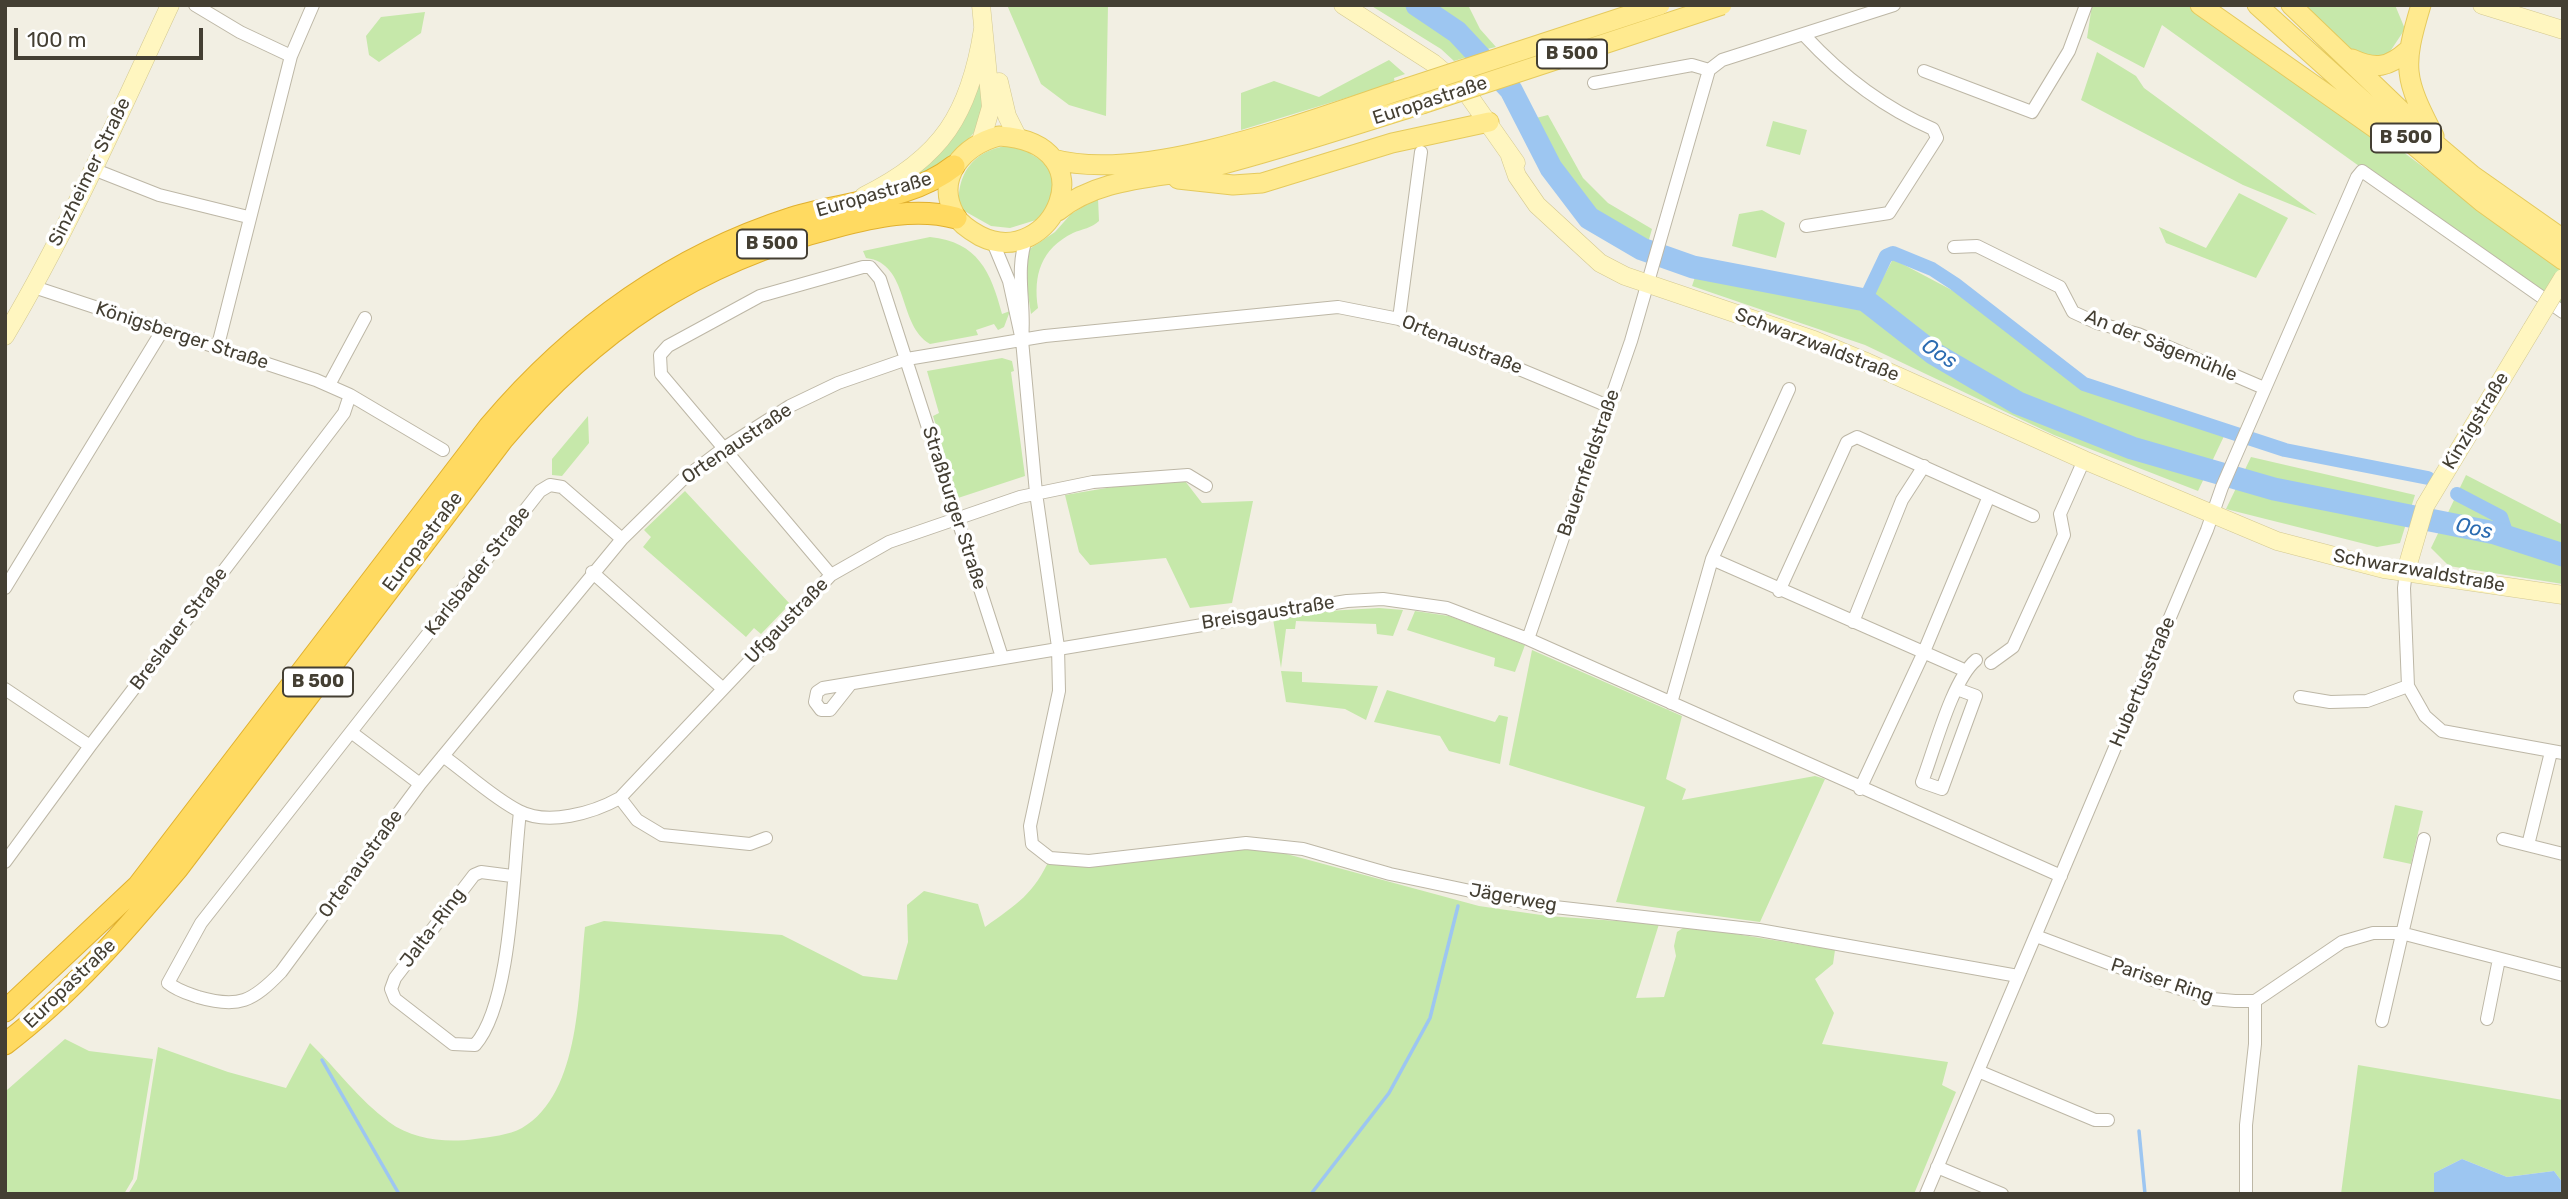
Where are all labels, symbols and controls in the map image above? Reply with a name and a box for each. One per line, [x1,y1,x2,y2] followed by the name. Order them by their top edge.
[18,14,206,58] scale bar
[27,27,86,52] text: 100 m
[1537,40,1607,68] road number: B 500
[1370,72,1490,130] street label: Europastraße
[44,94,136,250] street label: Sinzheimer Straße
[2371,124,2441,153] road number: B 500
[814,168,934,222] street label: Europastraße
[737,230,807,258] road number: B 500
[93,297,271,375] street label: Königsberger Straße
[1732,303,1902,387] street label: Schwarzwaldstraße
[2082,305,2240,387] street label: An der Sägemühle
[1398,310,1526,380] street label: Ortenaustraße
[1917,333,1961,375] water label: Oos
[2438,368,2514,474] street label: Kinzigstraße
[1553,386,1625,540] street label: Bauernfeldstraße
[678,399,796,489] street label: Ortenaustraße
[917,424,991,592] street label: Straßburger Straße
[378,488,468,596] street label: Europastraße
[421,502,535,640] street label: Karlsbader Straße
[2453,513,2495,545] water label: Oos
[2331,545,2507,597] street label: Schwarzwaldstraße
[125,563,233,695] street label: Breslauer Straße
[741,573,833,669] street label: Ufgaustraße
[1200,591,1336,635] street label: Breisgaustraße
[2105,613,2181,751] street label: Hubertusstraße
[283,668,353,696] road number: B 500
[314,805,408,923] street label: Ortenaustraße
[1467,879,1559,917] street label: Jägerweg
[396,884,470,972] street label: Jalta-Ring
[19,934,121,1034] street label: Europastraße
[2108,954,2216,1008] street label: Pariser Ring

